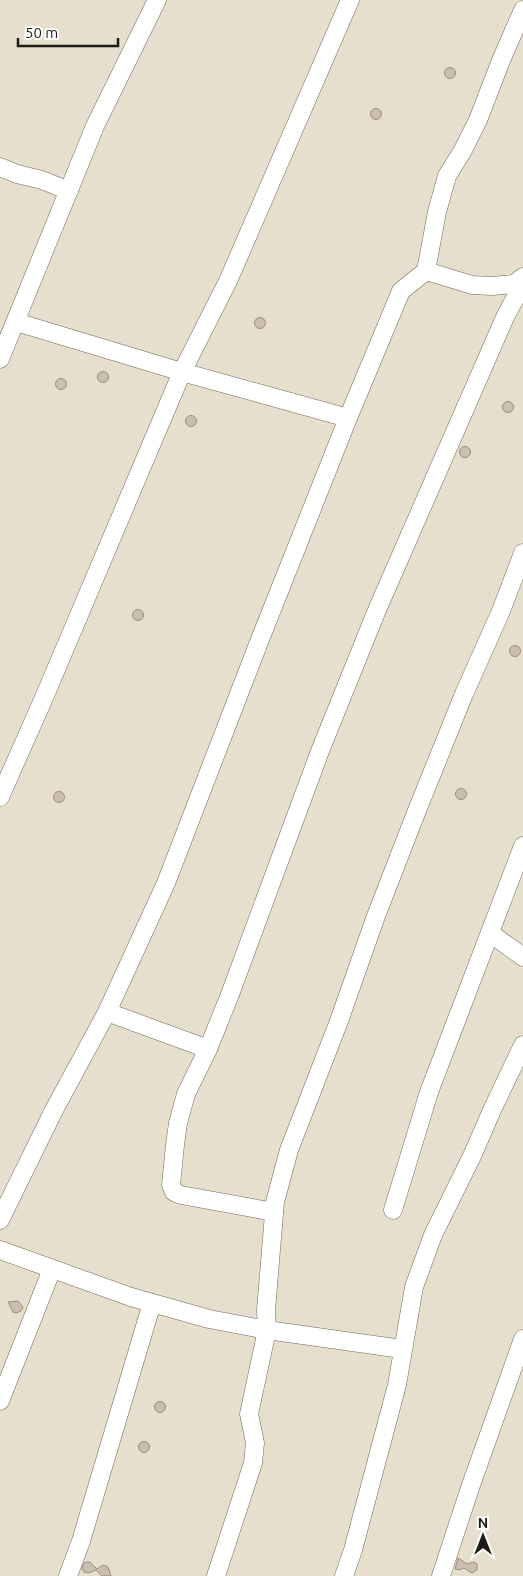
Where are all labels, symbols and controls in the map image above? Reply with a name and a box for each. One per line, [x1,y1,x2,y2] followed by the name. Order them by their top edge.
[18,15,118,47] scale bar
[25,24,58,41] text: 50 m
[458,1511,508,1561] north arrow
[478,1515,488,1531] text: N

